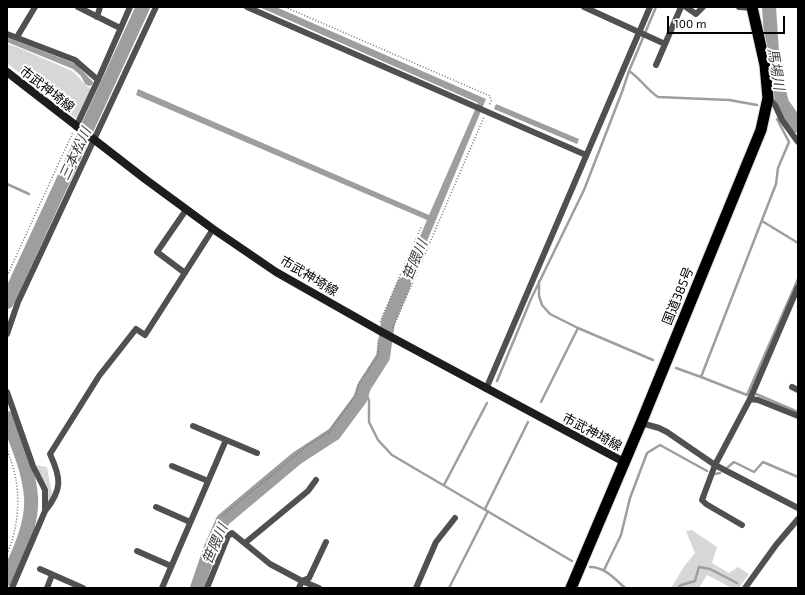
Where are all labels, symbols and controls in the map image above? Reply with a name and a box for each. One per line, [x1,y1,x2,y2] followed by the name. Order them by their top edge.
[669,8,787,34] scale bar
[674,16,706,30] text: 100 m
[764,47,788,91] water label: 馬場川
[17,63,77,115] street label: 市武神埼線
[56,125,94,183] water label: 三本松川
[399,237,431,283] water label: 笹隈川
[277,253,341,299] street label: 市武神埼線
[659,265,697,327] street label: 国道385号
[560,410,624,454] street label: 市武神埼線
[199,521,231,567] water label: 笹隈川

